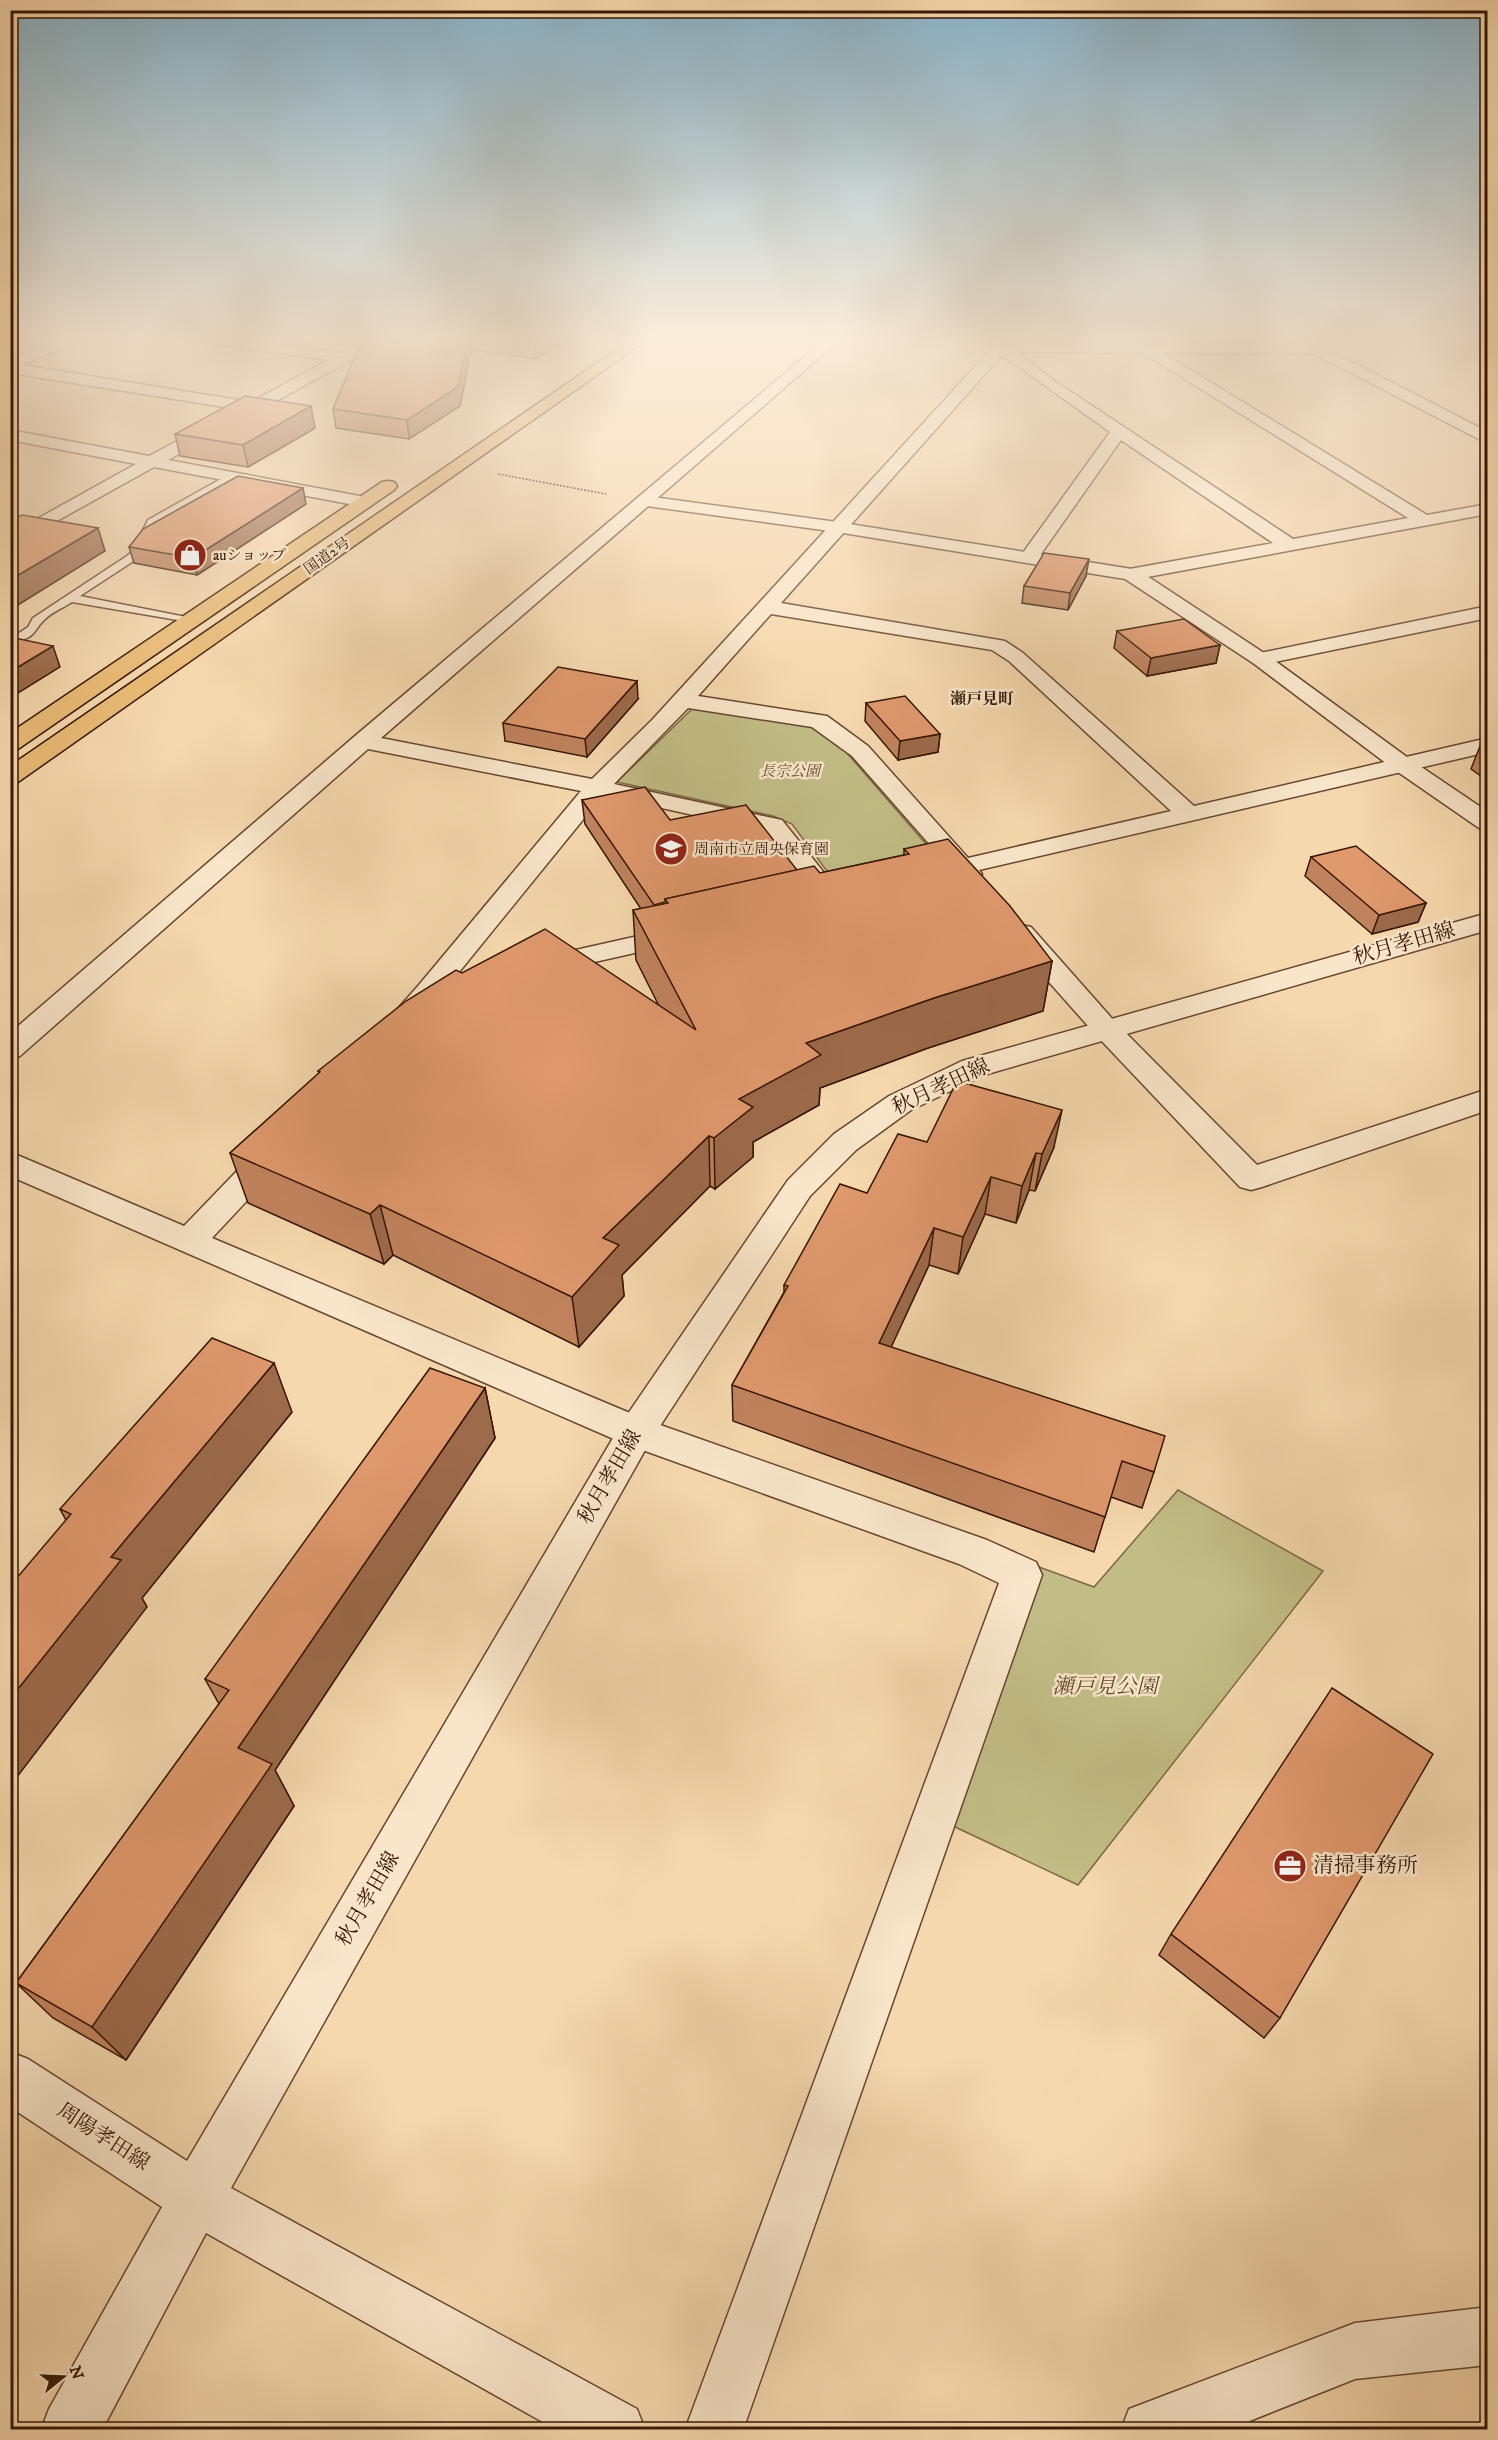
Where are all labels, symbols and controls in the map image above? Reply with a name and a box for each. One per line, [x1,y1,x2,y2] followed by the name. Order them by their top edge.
[300,533,354,579] street label: 国道2号
[172,537,208,573] shop icon: auショップ
[213,546,286,565] place label: auショップ
[950,689,1014,709] district label: 瀬戸見町
[760,762,823,781] park label: 長宗公園
[653,831,689,867] school or university icon: 周南市立周央保育園
[694,840,829,859] place label: 周南市立周央保育園
[1350,917,1458,971] street label: 秋月孝田線
[888,1053,994,1121] street label: 秋月孝田線
[572,1425,648,1529] street label: 秋月孝田線
[1053,1674,1160,1700] park label: 瀬戸見公園
[330,1847,406,1951] street label: 秋月孝田線
[1272,1848,1308,1884] office icon: 清掃事務所
[1313,1853,1418,1879] place label: 清掃事務所
[52,2098,154,2176] street label: 周陽孝田線
[33,2347,93,2407] north arrow
[65,2363,88,2382] text: N

